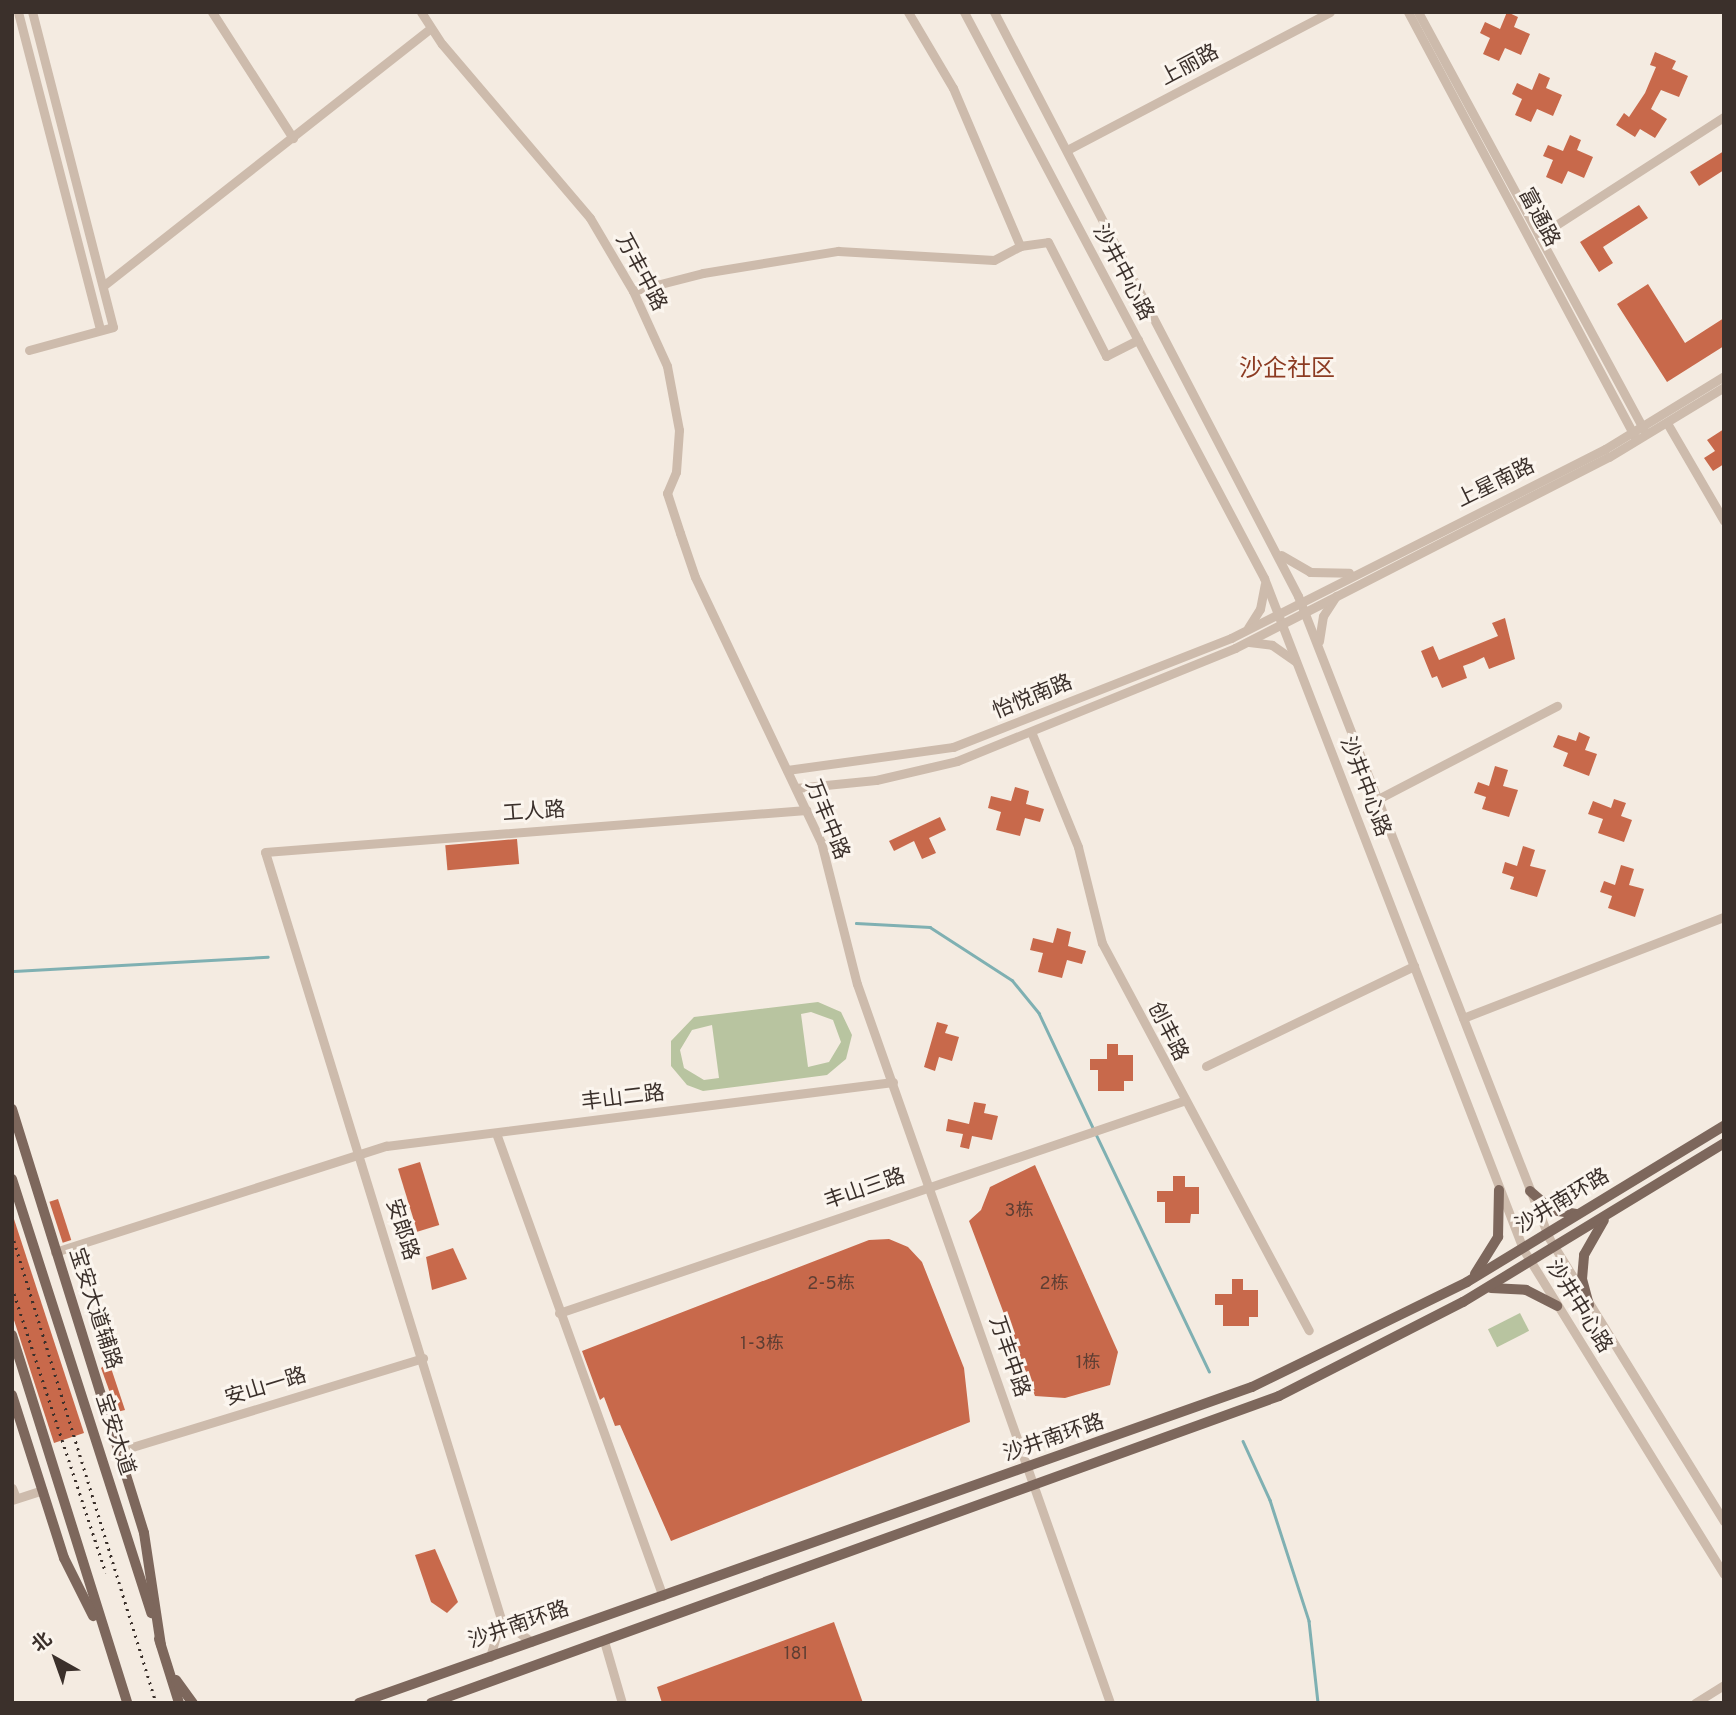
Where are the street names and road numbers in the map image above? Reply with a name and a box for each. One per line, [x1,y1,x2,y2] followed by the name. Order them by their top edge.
[1156,40,1224,92] street label: 上丽路
[1512,184,1564,252] street label: 富通路
[1086,221,1158,325] street label: 沙井中心路
[609,230,671,316] street label: 万丰中路
[1453,454,1539,514] street label: 上星南路
[989,671,1077,725] street label: 怡悦南路
[1333,733,1395,841] street label: 沙井中心路
[799,776,853,864] street label: 万丰中路
[502,798,566,828] street label: 工人路
[1141,998,1193,1066] street label: 创丰路
[580,1081,666,1117] street label: 丰山二路
[821,1164,909,1216] street label: 丰山三路
[1512,1164,1614,1240] street label: 沙井南环路
[379,1196,423,1264] street label: 安郎路
[63,1245,125,1373] street label: 宝安大道辅路
[1539,1256,1617,1358] street label: 沙井中心路
[982,1313,1034,1401] street label: 万丰中路
[222,1364,310,1412] street label: 安山一路
[89,1391,139,1479] street label: 宝安大道
[1000,1410,1108,1468] street label: 沙井南环路
[465,1597,573,1655] street label: 沙井南环路

